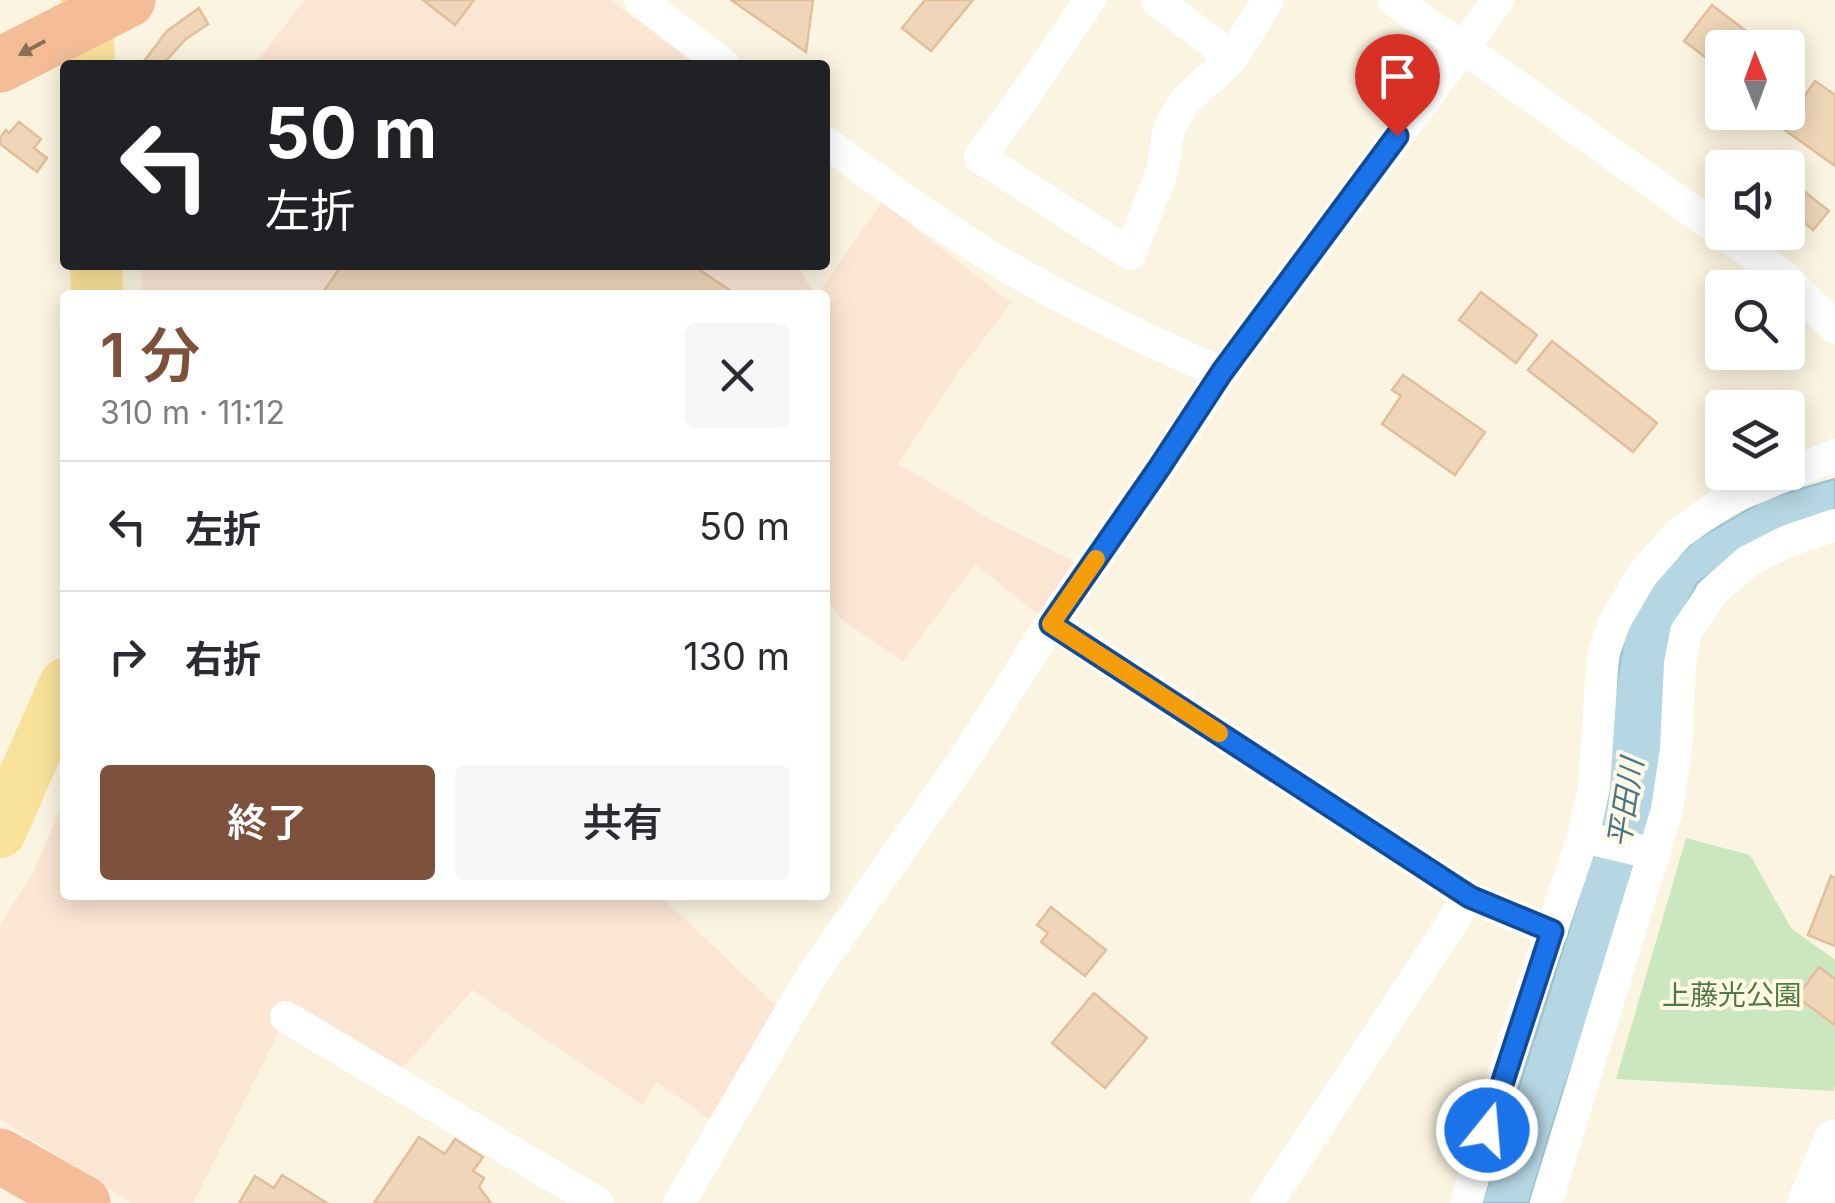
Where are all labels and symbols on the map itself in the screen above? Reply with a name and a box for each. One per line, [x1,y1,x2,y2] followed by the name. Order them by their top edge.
[1705,30,1805,130] north arrow
[1355,34,1440,137] pin
[18,39,47,56] one-way arrow
[1600,753,1650,850] water label: 平田川
[1662,978,1802,1012] park label: 上藤光公園
[1435,1078,1539,1182] position arrow

